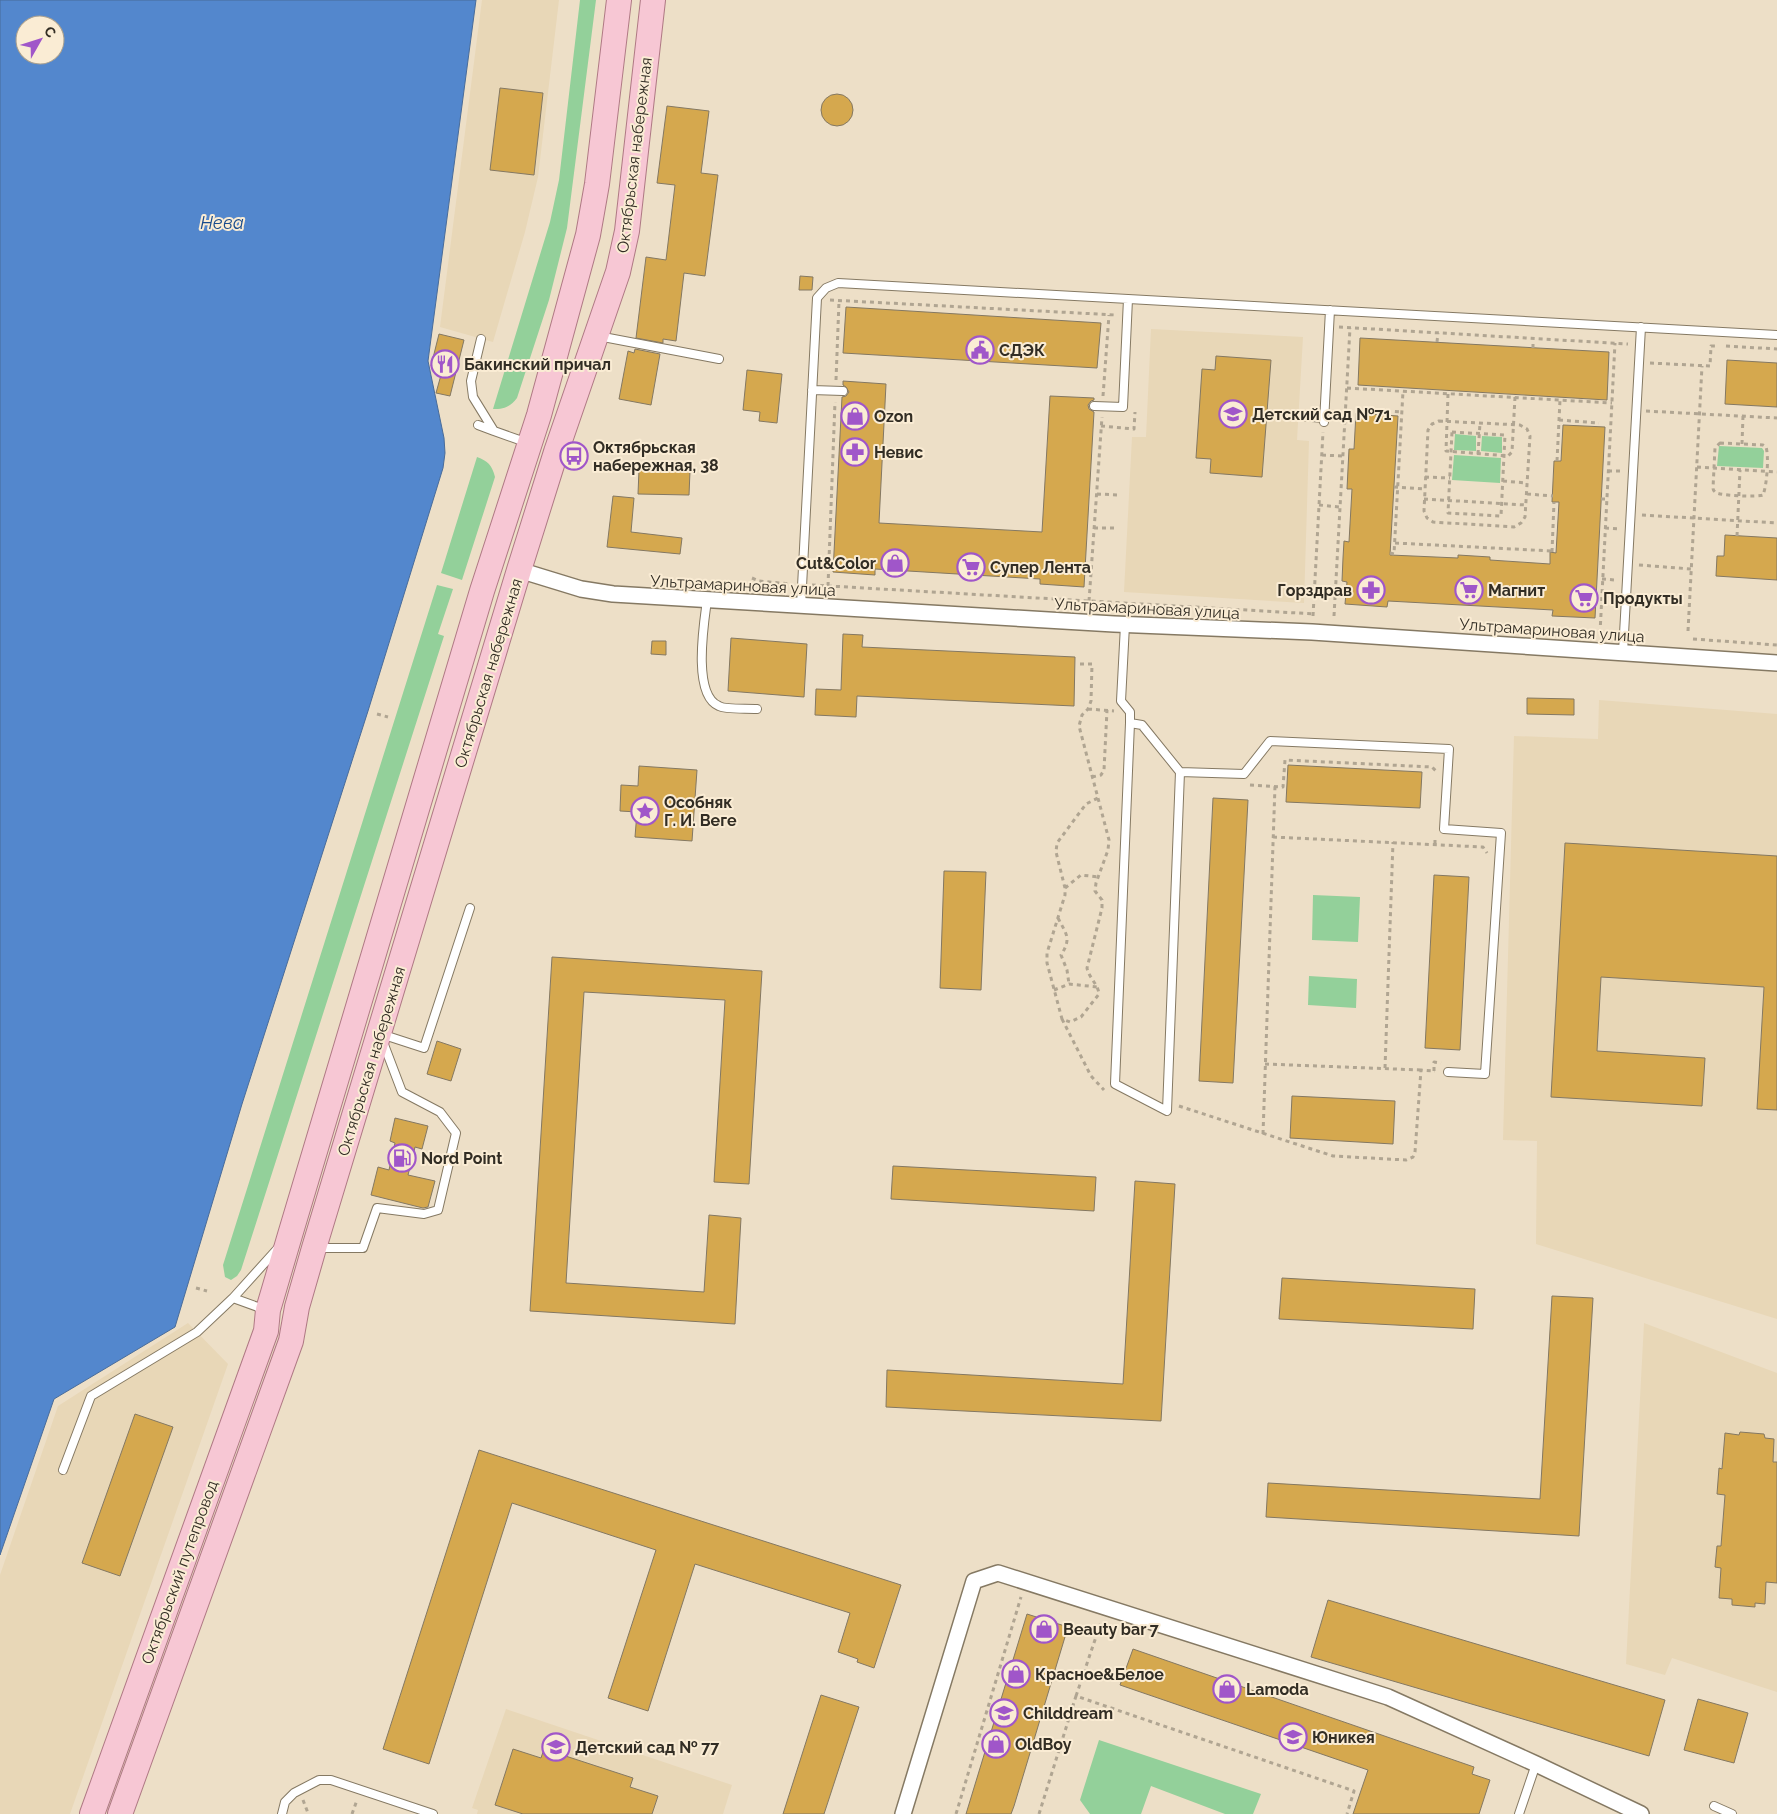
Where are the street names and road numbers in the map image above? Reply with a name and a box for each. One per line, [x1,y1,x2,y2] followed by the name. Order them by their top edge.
[613,56,656,254] street label: Октябрьская набережная
[650,571,836,600] street label: Ультрамариновая улица
[451,576,526,770] street label: Октябрьская набережная
[1054,594,1240,623] street label: Ультрамариновая улица
[1459,615,1645,646] street label: Ультрамариновая улица
[334,964,409,1158] street label: Октябрьская набережная
[137,1478,222,1667] street label: Октябрьский путепровод

